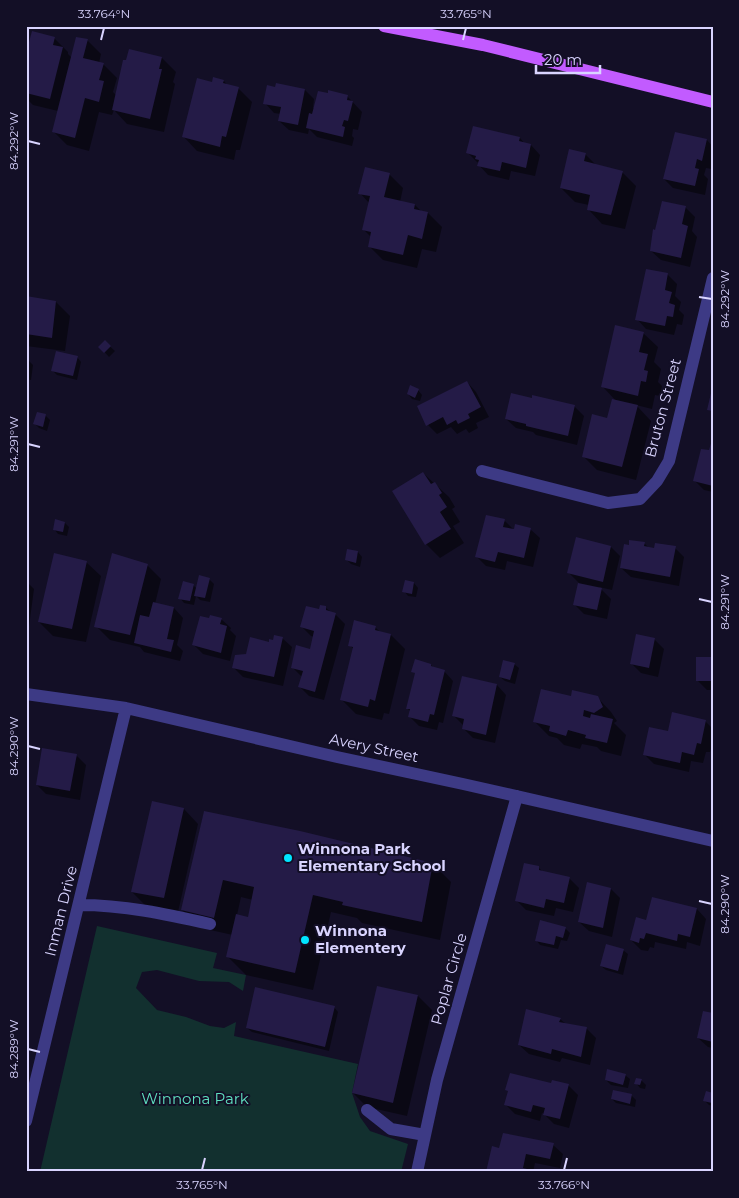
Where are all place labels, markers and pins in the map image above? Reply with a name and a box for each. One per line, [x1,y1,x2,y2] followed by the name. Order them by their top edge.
[298,839,446,875] place label: Winnona Park Elementary School
[282,852,294,864] marker: Winnona Park Elementary School
[315,921,407,957] place label: Winnona Elementery
[299,934,311,946] marker: Winnona Elementery

